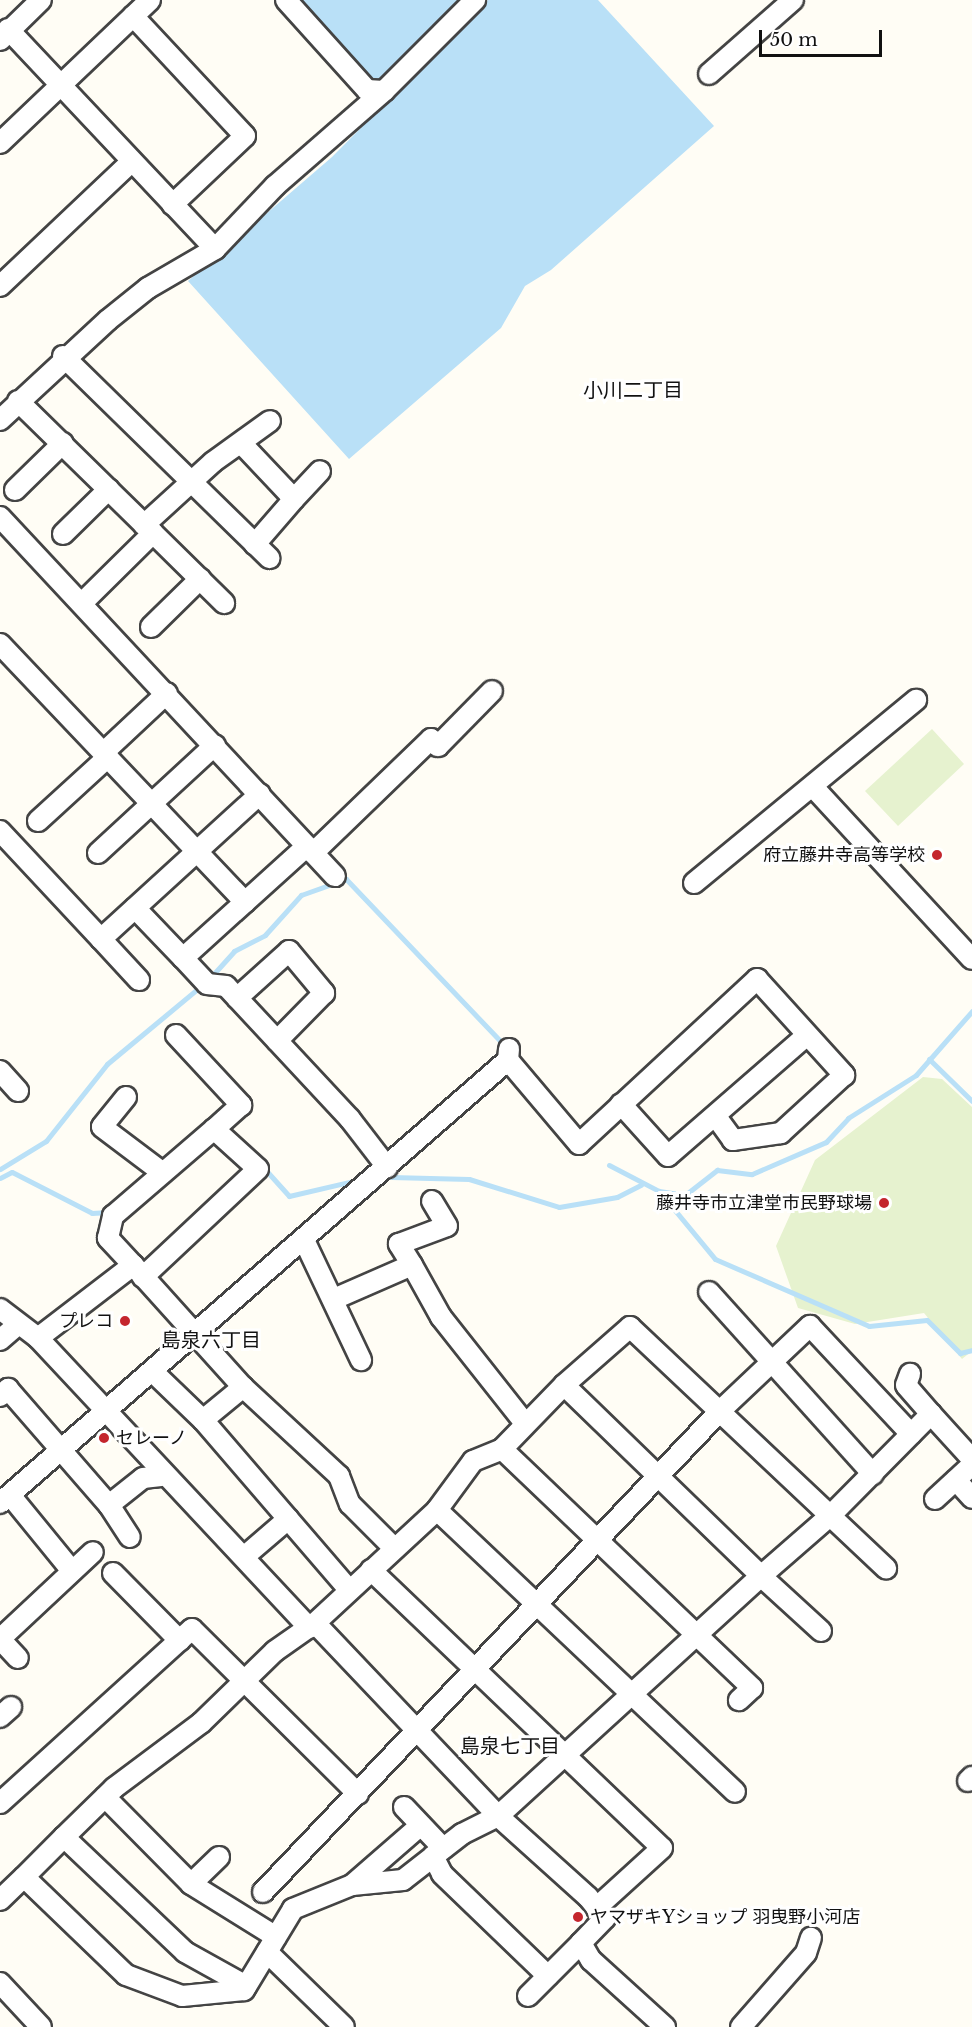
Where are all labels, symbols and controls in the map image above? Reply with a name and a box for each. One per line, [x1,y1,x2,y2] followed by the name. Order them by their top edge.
[762,18,885,56] scale bar
[770,29,818,51] text: 50 m
[583,378,683,402] district label: 小川二丁目
[763,844,925,866] place label: 府立藤井寺高等学校
[930,848,944,862] marker: 府立藤井寺高等学校
[656,1192,872,1214] place label: 藤井寺市立津堂市民野球場
[877,1196,891,1210] marker: 藤井寺市立津堂市民野球場
[59,1310,113,1332] place label: プレコ
[118,1314,132,1328] marker: プレコ
[161,1328,261,1352] district label: 島泉六丁目
[116,1427,188,1449] place label: セレーノ
[97,1431,111,1445] marker: セレーノ
[460,1734,560,1758] district label: 島泉七丁目
[590,1906,860,1928] place label: ヤマザキYショップ 羽曳野小河店
[571,1910,585,1924] marker: ヤマザキYショップ 羽曳野小河店

